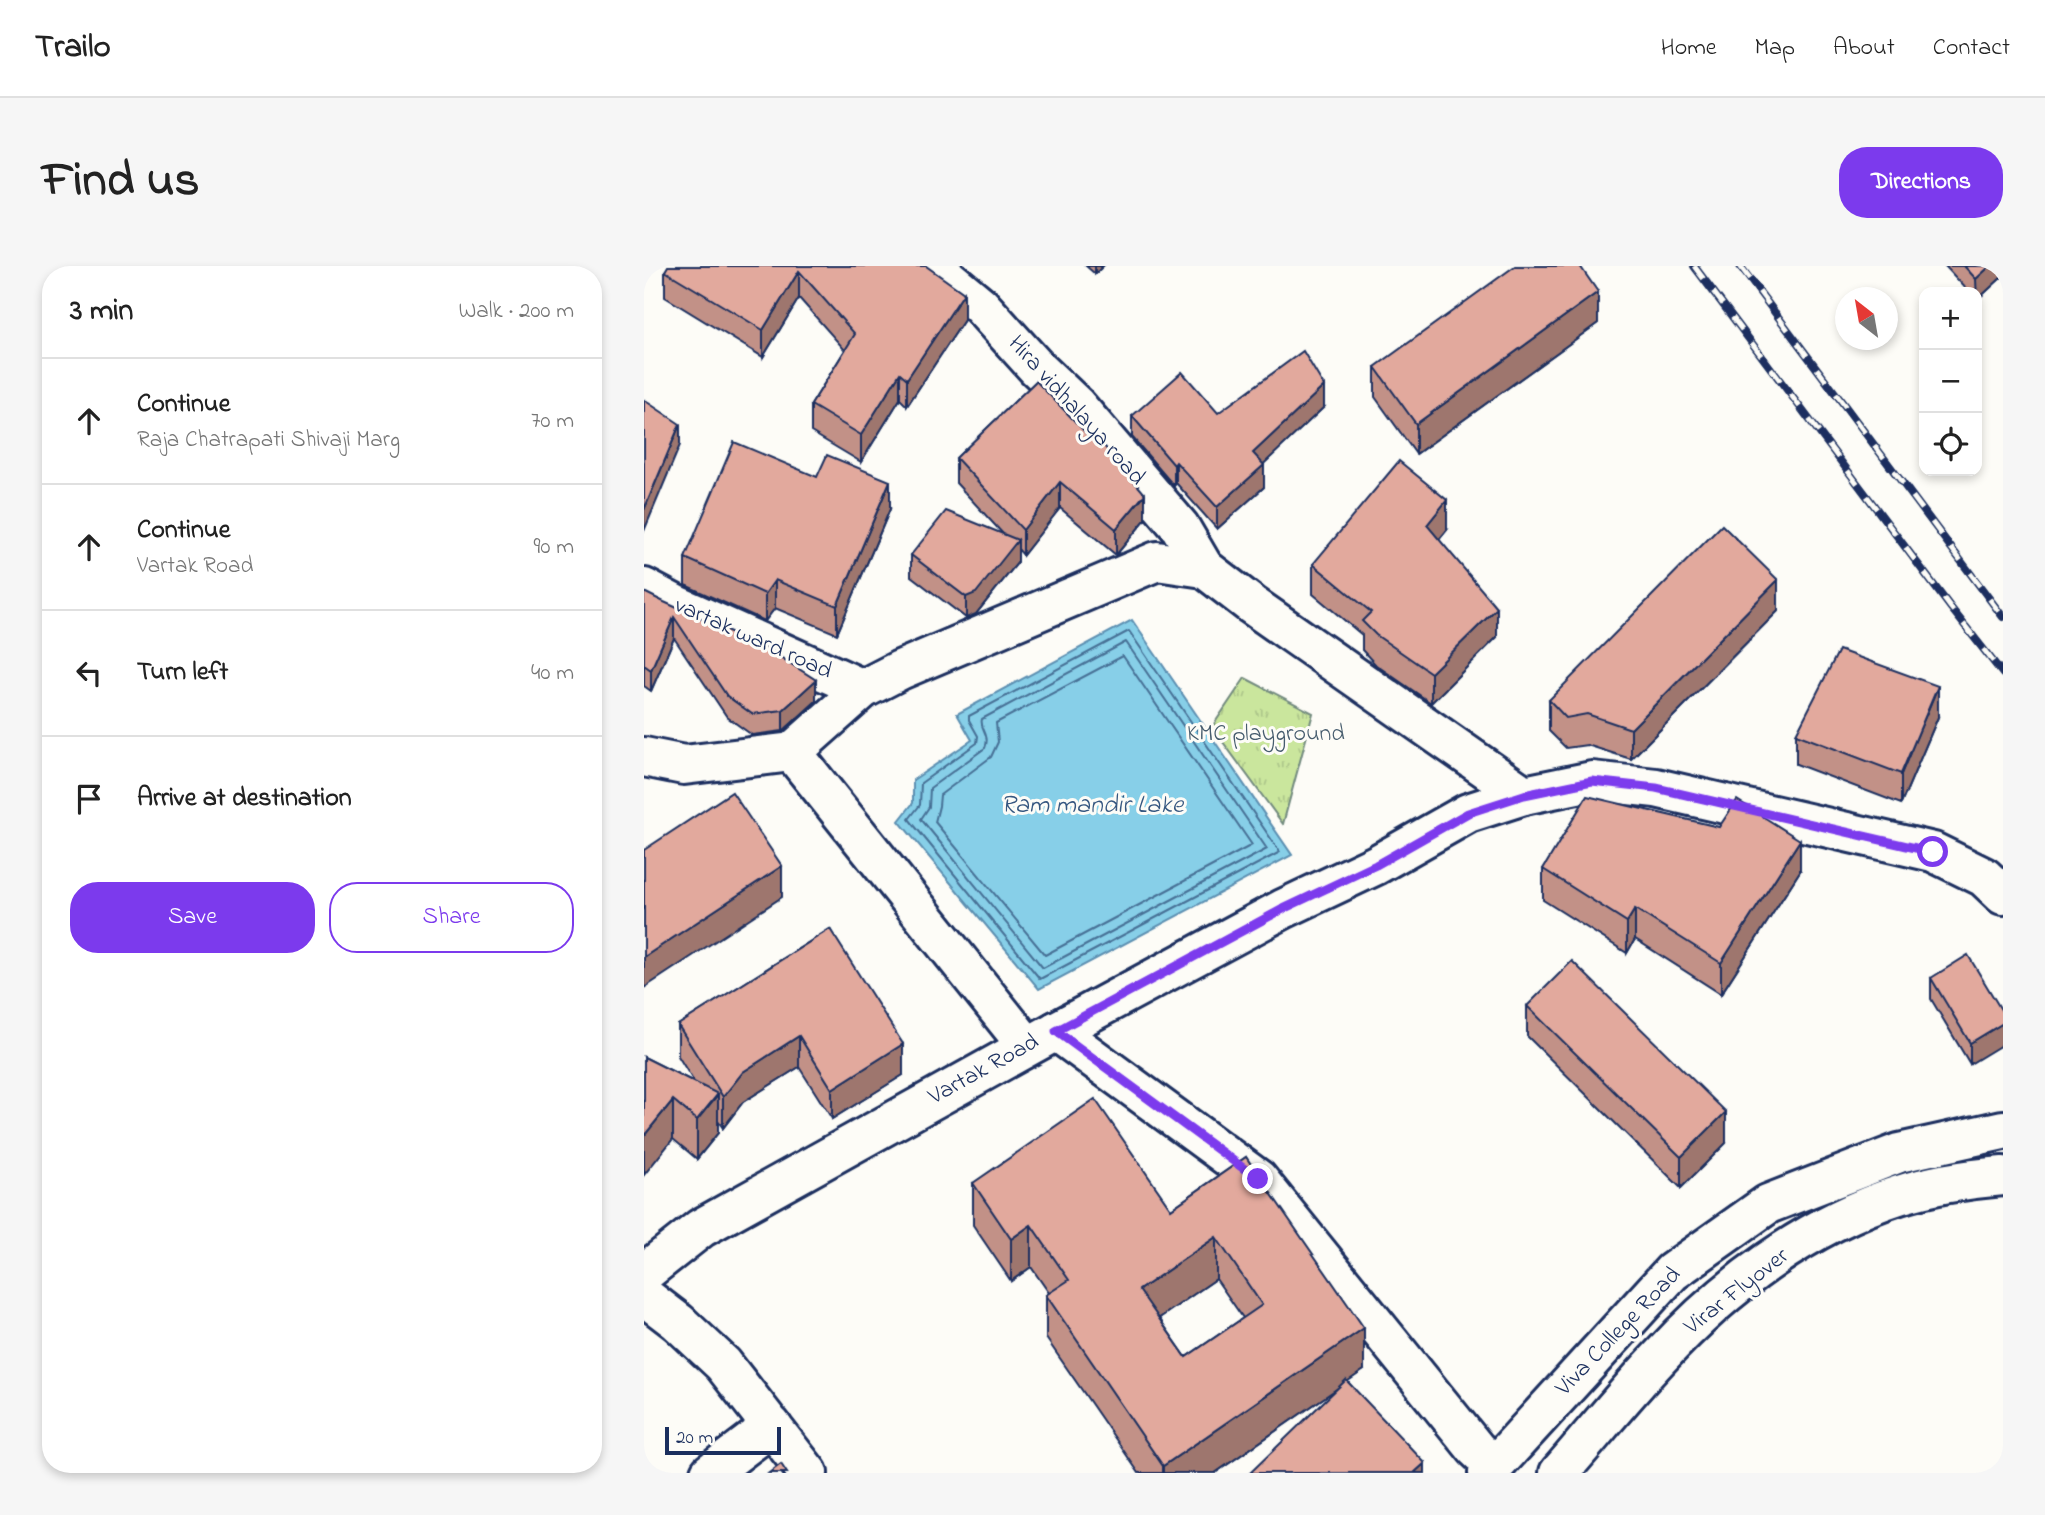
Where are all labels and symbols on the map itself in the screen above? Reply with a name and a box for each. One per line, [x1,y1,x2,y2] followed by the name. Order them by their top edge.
[1835,287,1898,350] north arrow
[998,328,1154,495] street label: Hira vidhalaya road
[669,589,838,690] street label: vartak ward road
[1187,717,1345,753] park label: KMC playground
[1001,787,1185,825] water label: Ram mandir Lake
[1917,836,1948,867] route start
[922,1025,1046,1115] street label: Vartak Road
[1242,1163,1273,1194] route end
[1676,1239,1798,1346] street label: Virar Flyover
[1547,1259,1690,1405] street label: Viva College Road
[665,1424,780,1456] scale bar

